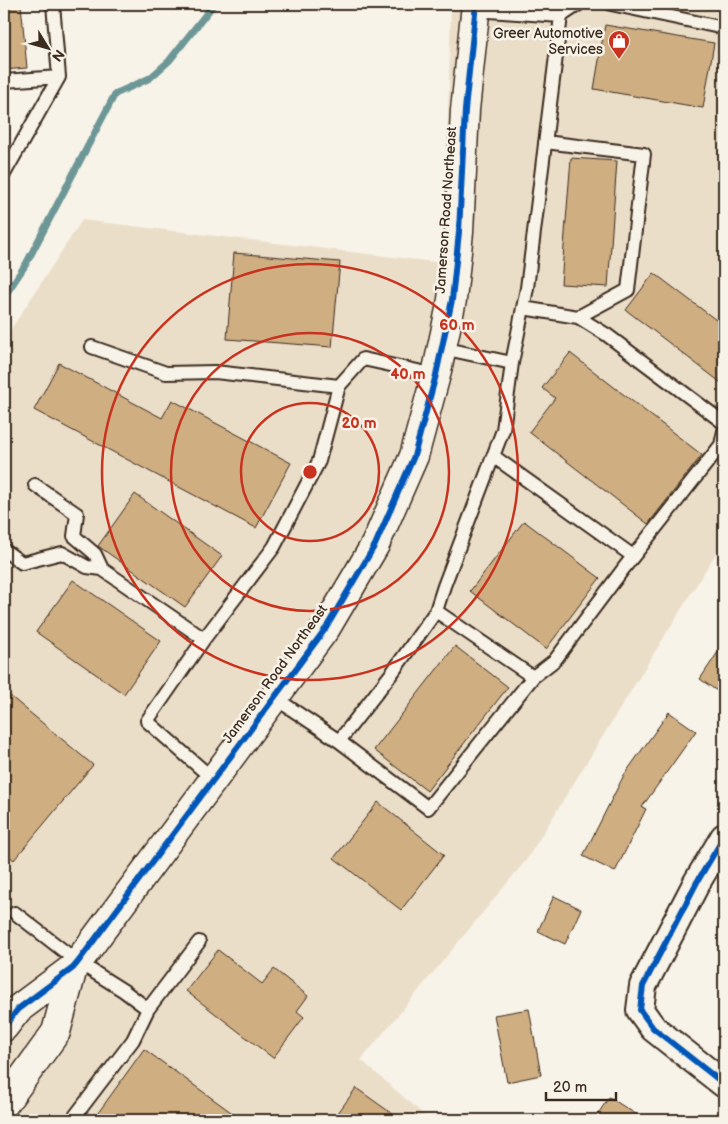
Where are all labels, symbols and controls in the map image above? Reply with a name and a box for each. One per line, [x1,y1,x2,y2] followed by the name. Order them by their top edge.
[22,22,72,72] north arrow
[493,25,603,58] place label: Greer Automotive Services
[607,29,631,60] shop icon: Greer Automotive Services
[48,46,68,65] text: N
[432,125,460,294] street label: Jamerson Road Northeast
[439,316,475,335] text: 60 m
[390,365,426,384] text: 40 m
[342,414,377,433] text: 20 m
[301,463,319,481] centre of rings
[219,601,331,747] street label: Jamerson Road Northeast
[546,1069,616,1101] scale bar
[553,1078,587,1097] text: 20 m

